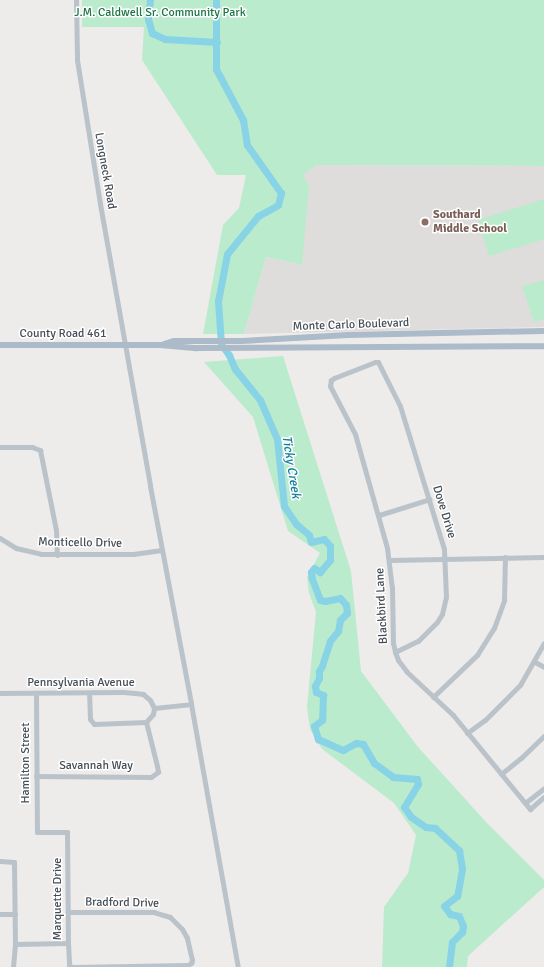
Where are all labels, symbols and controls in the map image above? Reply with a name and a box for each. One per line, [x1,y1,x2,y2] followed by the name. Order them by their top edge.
[74,6,246,20] park label: J.M. Caldwell Sr. Community Park
[91,132,119,210] street label: Longneck Road
[433,208,507,236] place label: Southard Middle School
[420,217,430,227] marker: Southard Middle School
[292,316,410,334] street label: Monte Carlo Boulevard
[20,327,106,341] street label: County Road 461
[278,434,304,500] water label: Ticky Creek
[429,484,459,540] street label: Dove Drive
[38,535,122,551] street label: Monticello Drive
[373,568,391,644] street label: Blackbird Lane
[27,676,135,690] street label: Pennsylvania Avenue
[19,722,33,804] street label: Hamilton Street
[59,759,133,773] street label: Savannah Way
[51,858,65,940] street label: Marquette Drive
[85,895,159,911] street label: Bradford Drive

